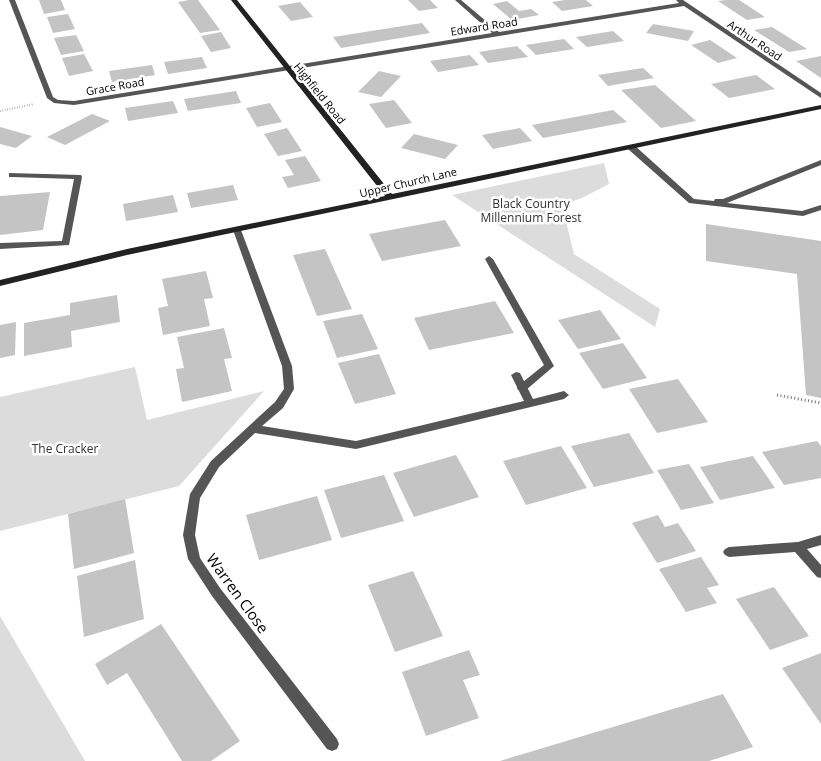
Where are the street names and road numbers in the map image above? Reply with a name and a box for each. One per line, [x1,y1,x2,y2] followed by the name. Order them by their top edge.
[449,13,519,39] street label: Edward Road
[725,16,785,64] street label: Arthur Road
[291,59,349,127] street label: Highfield Road
[85,73,145,99] street label: Grace Road
[358,163,458,201] street label: Upper Church Lane
[202,549,274,637] street label: Warren Close

